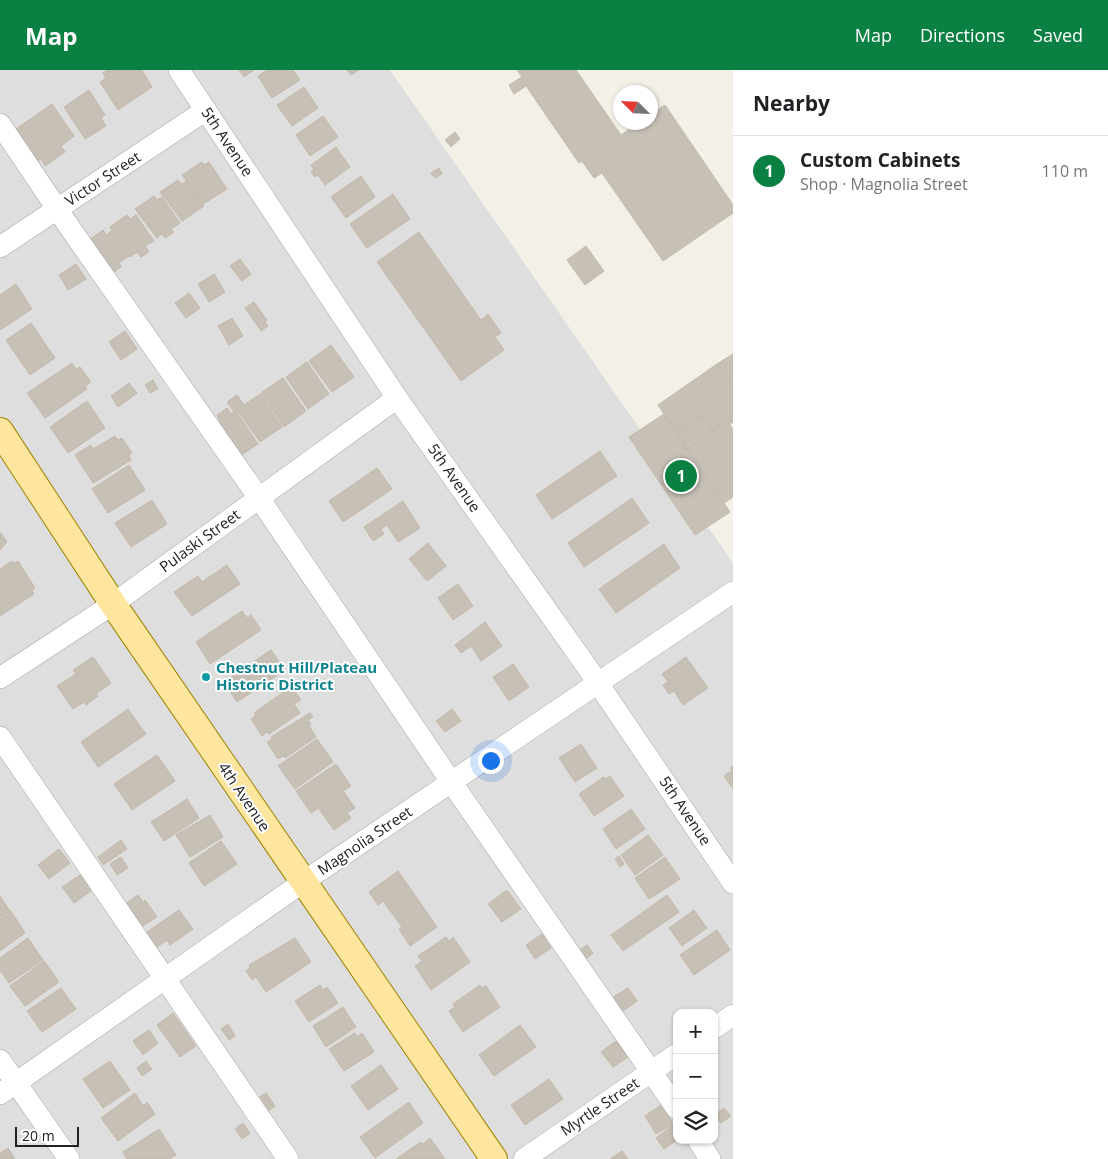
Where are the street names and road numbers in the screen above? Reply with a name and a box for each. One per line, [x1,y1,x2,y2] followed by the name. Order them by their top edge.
[197,103,258,180] street label: 5th Avenue
[61,146,144,210] street label: Victor Street
[424,439,486,516] street label: 5th Avenue
[155,504,244,576] street label: Pulaski Street
[214,758,275,835] street label: 4th Avenue
[655,772,716,849] street label: 5th Avenue
[313,801,416,879] street label: Magnolia Street
[556,1073,643,1140] street label: Myrtle Street

